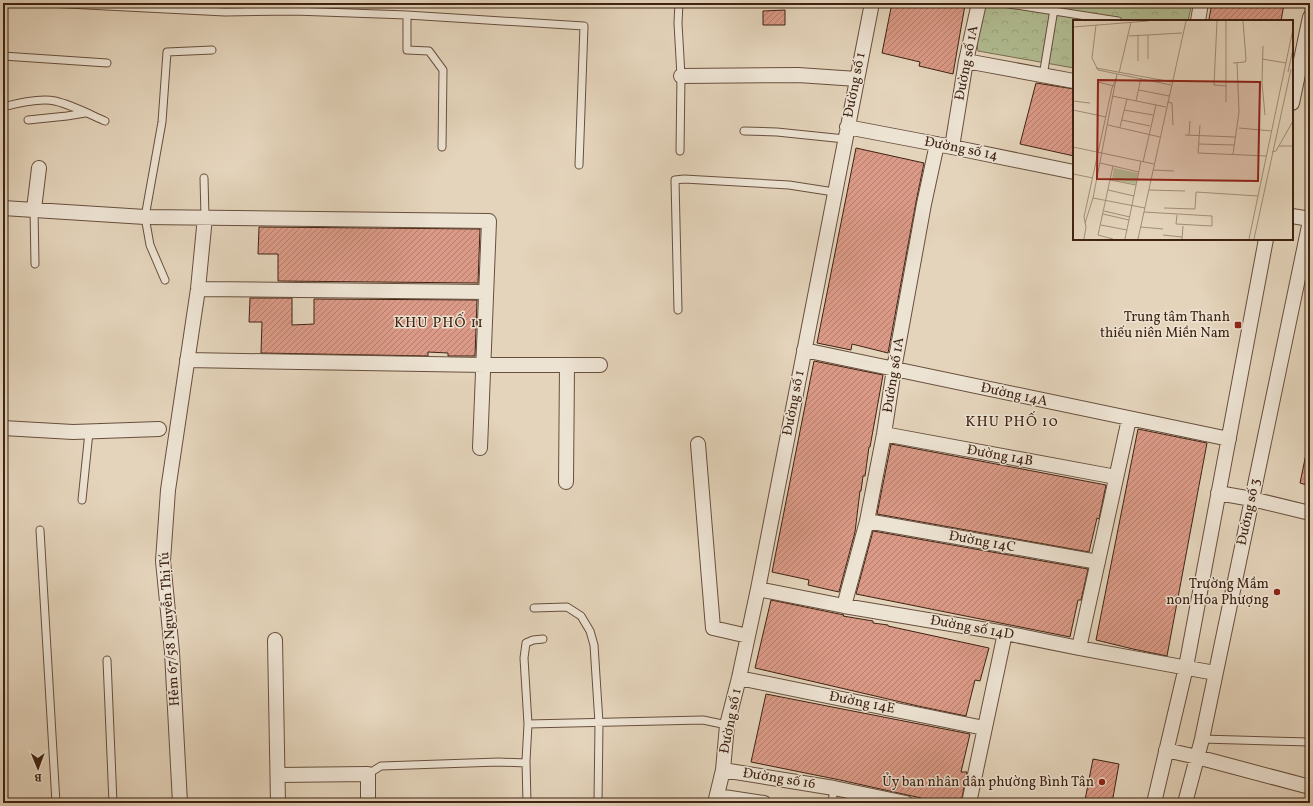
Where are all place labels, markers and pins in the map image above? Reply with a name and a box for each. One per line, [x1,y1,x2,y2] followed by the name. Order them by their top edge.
[1100,308,1230,343] place label: Trung tâm Thanh thiếu niên Miền Nam
[1233,320,1243,330] marker: Trung tâm Thanh thiếu niên Miền Nam
[1166,575,1269,610] place label: Trường Mầm non Hoa Phượng
[1272,587,1282,597] marker: Trường Mầm non Hoa Phượng
[882,772,1094,792] place label: Ủy ban nhân dân phường Bình Tân
[1097,777,1107,787] marker: Ủy ban nhân dân phường Bình Tân

